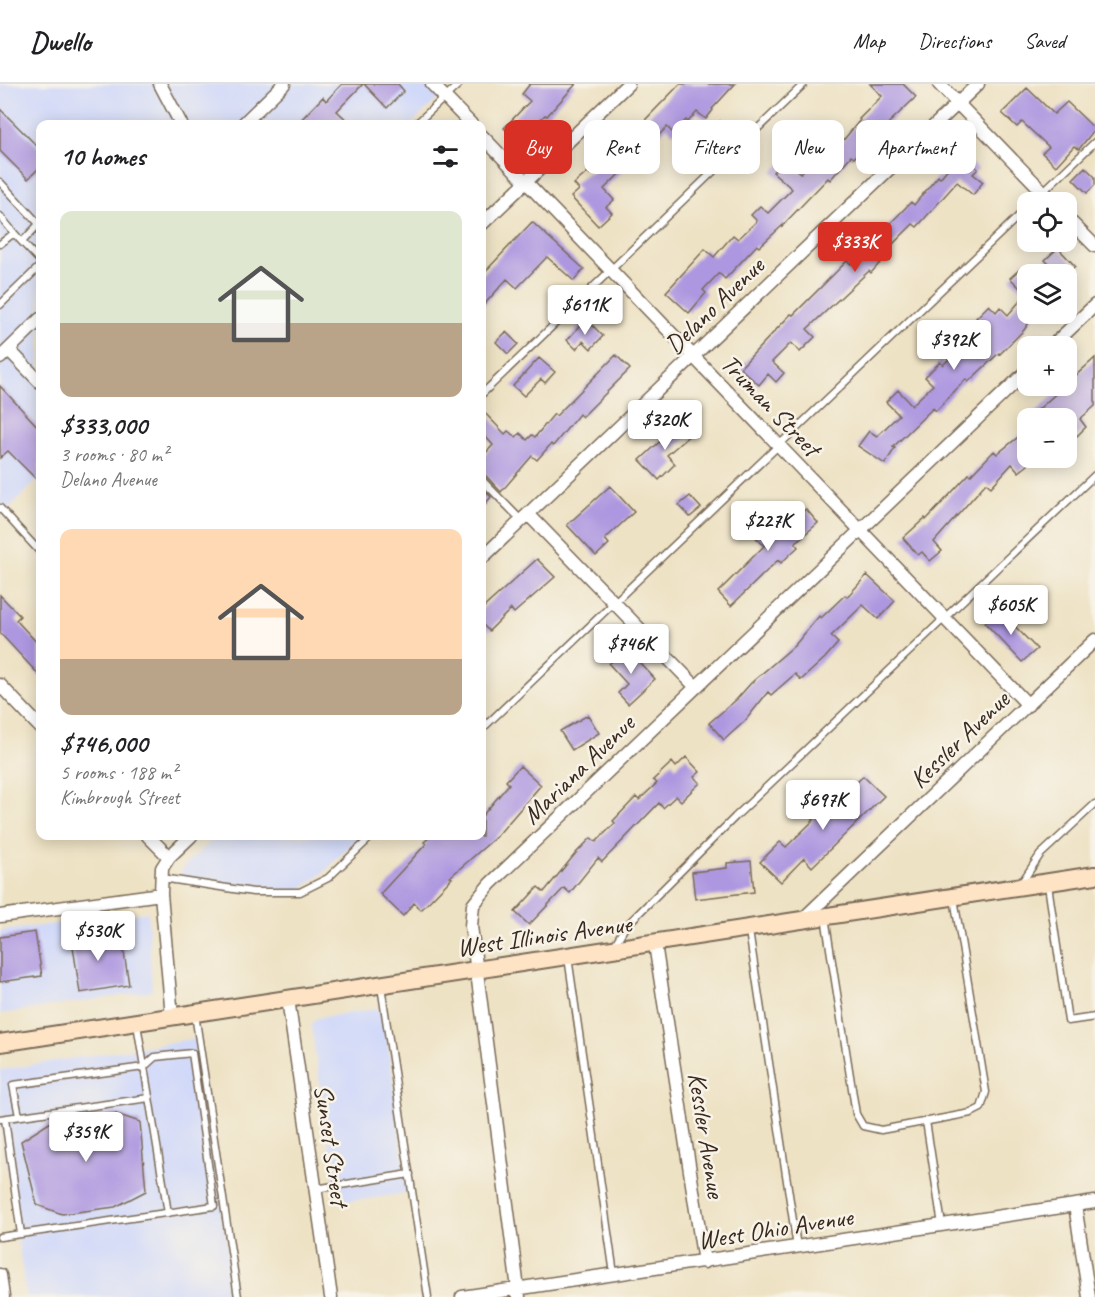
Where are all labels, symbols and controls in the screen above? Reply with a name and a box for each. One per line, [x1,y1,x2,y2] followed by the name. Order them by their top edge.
[30,24,91,59] text: Dwello
[853,28,885,54] text: Map
[918,28,991,54] text: Directions
[1024,28,1065,54] text: Saved
[504,120,572,174] chip: Buy
[584,120,660,174] chip: Rent
[672,120,760,174] chip: Filters
[772,120,844,174] chip: New
[856,120,976,174] chip: Apartment
[60,140,145,173] text: 10 homes
[429,140,462,173] icon: filters
[1017,192,1077,468] map controls
[1017,192,1077,252] button: locate
[813,222,897,273] pin: $333K
[832,229,878,254] text: $333K
[658,249,772,361] street label: Delano Avenue
[207,250,315,358] icon: home
[1017,264,1077,324] button: layers
[543,285,627,336] pin: $611K
[562,292,608,317] text: $611K
[912,320,996,371] pin: $392K
[931,327,977,352] text: $392K
[1017,336,1077,396] button: +
[714,347,830,466] street label: Truman Street
[623,400,707,451] pin: $320K
[642,407,688,432] text: $320K
[1017,408,1077,468] button: −
[60,409,147,442] text: $333,000
[60,442,168,467] text: 3 rooms · 80 m²
[60,467,157,492] text: Delano Avenue
[726,501,810,552] pin: $227K
[745,508,791,533] text: $227K
[207,568,315,676] icon: home
[969,585,1053,636] pin: $605K
[988,592,1034,617] text: $605K
[589,624,673,675] pin: $746K
[608,631,654,656] text: $746K
[902,682,1017,795] street label: Kessler Avenue
[515,706,644,831] street label: Mariana Avenue
[60,727,148,760] text: $746,000
[60,760,177,785] text: 5 rooms · 188 m²
[781,780,865,831] pin: $697K
[60,785,180,810] text: Kimbrough Street
[800,787,846,812] text: $697K
[455,907,635,964] street label: West Illinois Avenue
[56,911,140,962] pin: $530K
[75,918,121,943] text: $530K
[680,1070,733,1202] street label: Kessler Avenue
[307,1082,357,1211] street label: Sunset Street
[44,1112,128,1163] pin: $359K
[63,1119,109,1144] text: $359K
[695,1200,856,1257] street label: West Ohio Avenue

